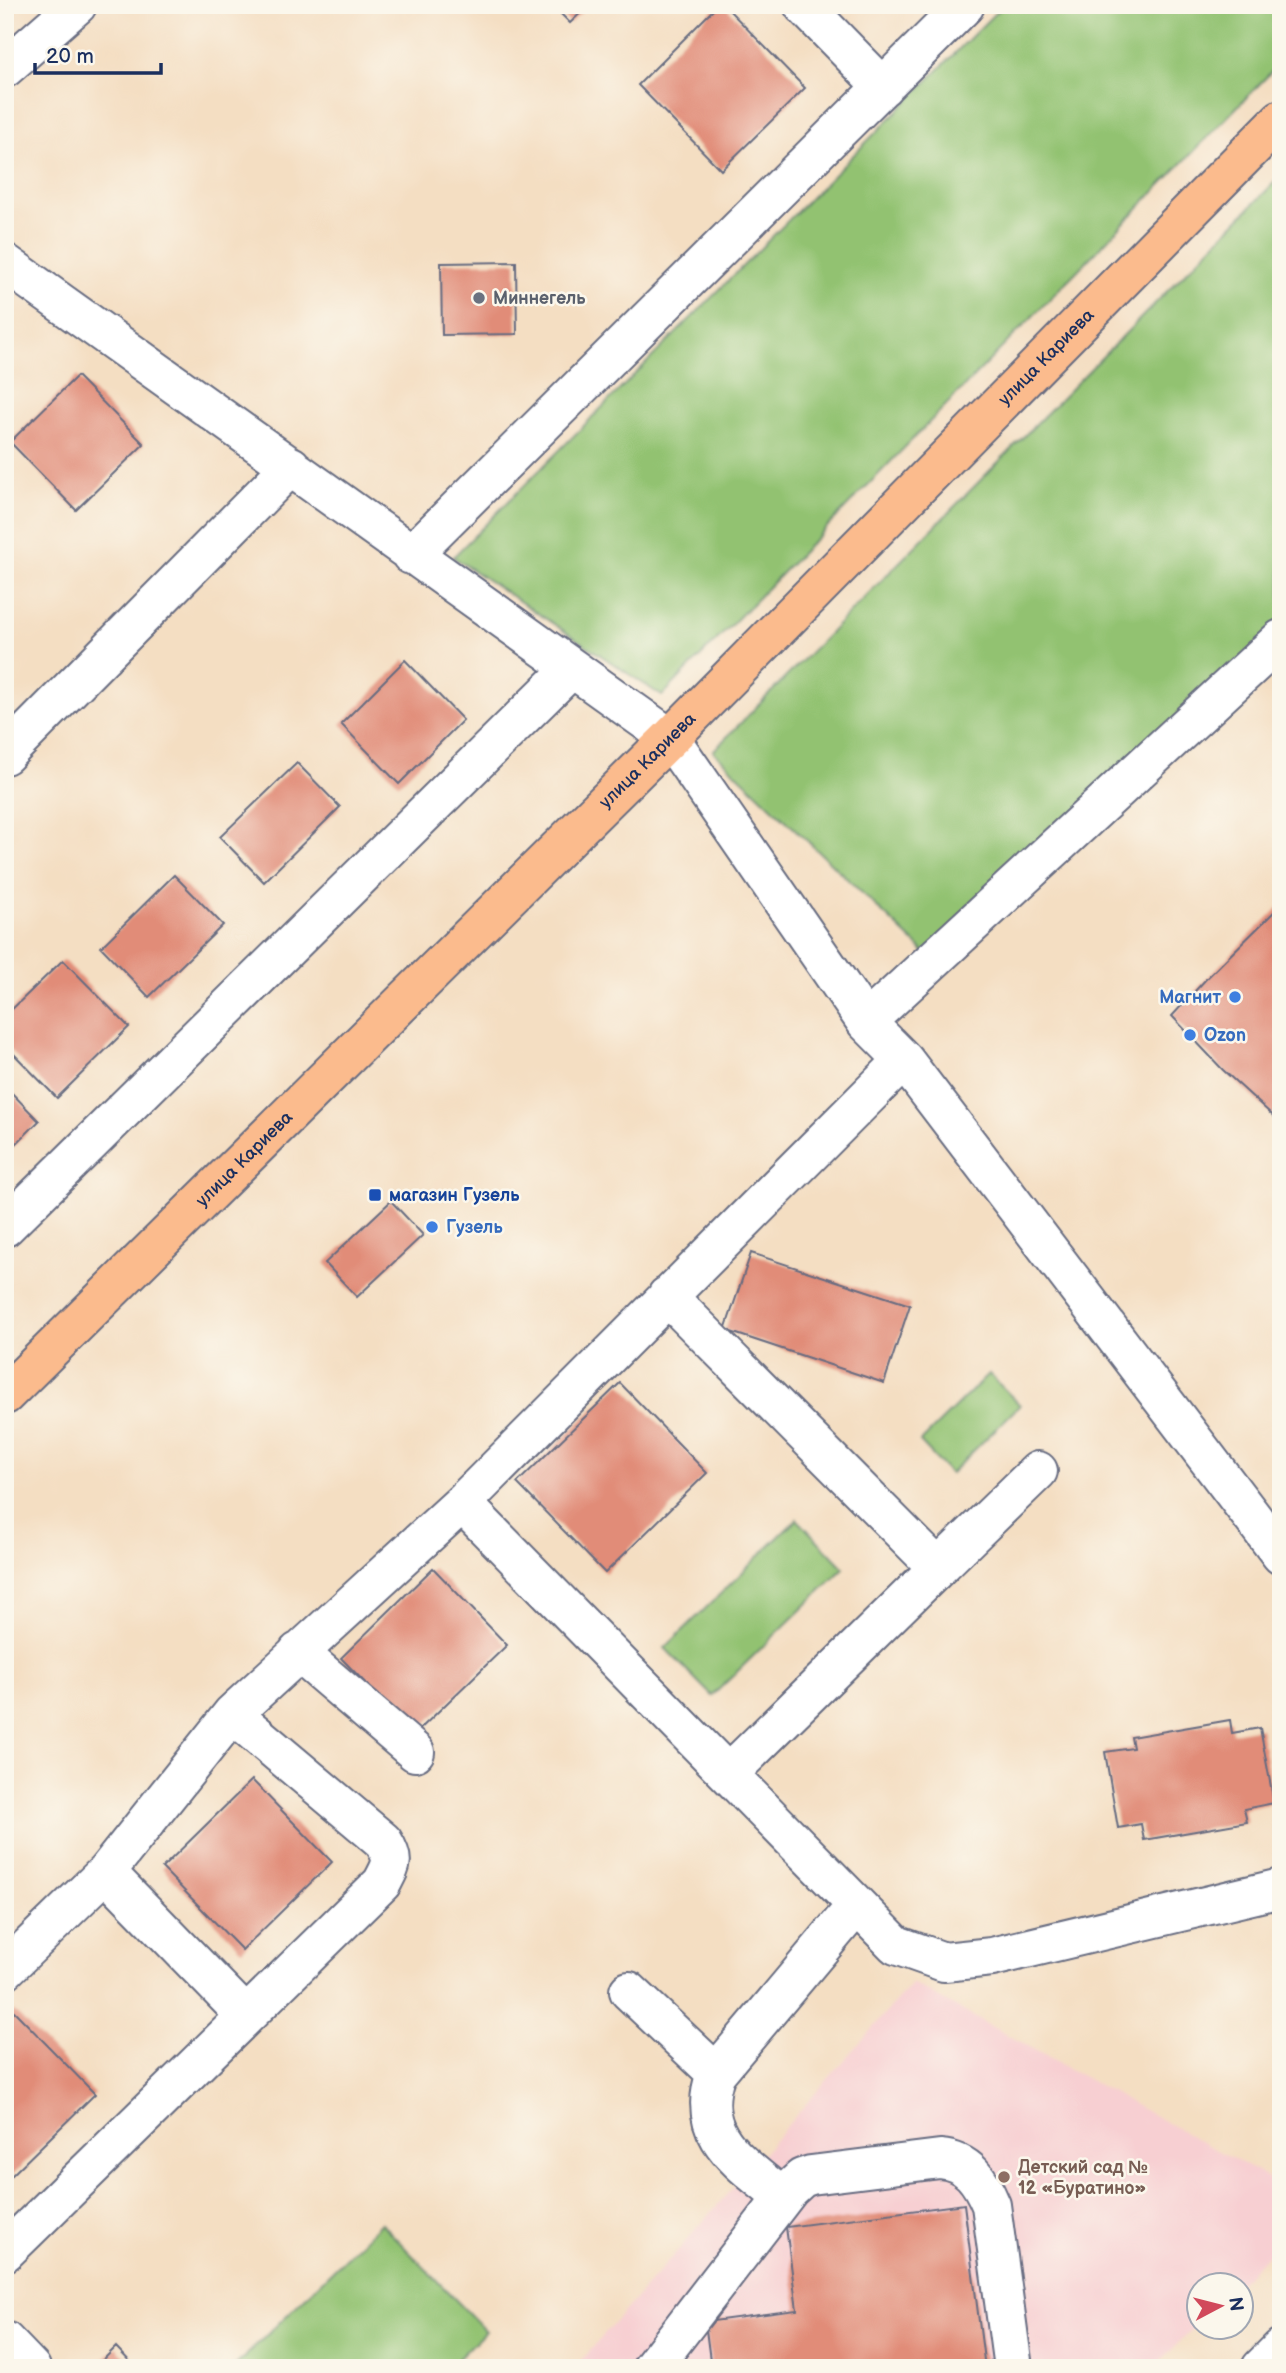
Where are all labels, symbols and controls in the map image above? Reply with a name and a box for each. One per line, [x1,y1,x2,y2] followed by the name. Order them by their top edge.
[35,32,161,76] scale bar
[46,44,94,69] text: 20 m
[493,288,586,309] place label: Миннегель
[471,290,487,306] marker: Миннегель
[994,305,1099,410] street label: улица Кариева
[595,708,700,813] street label: улица Кариева
[1159,987,1221,1008] place label: Магнит
[1227,989,1243,1005] marker: Магнит
[1204,1025,1246,1046] place label: Ozon
[1182,1027,1198,1043] marker: Ozon
[192,1107,297,1211] street label: улица Кариева
[389,1185,520,1206] place label: магазин Гузель
[367,1187,383,1203] marker: магазин Гузель
[446,1217,503,1238] place label: Гузель
[424,1219,440,1235] marker: Гузель
[1018,2157,1148,2199] place label: Детский сад № 12 «Буратино»
[996,2169,1012,2185] marker: Детский сад № 12 «Буратино»
[1184,2272,1254,2342] north arrow
[1223,2296,1248,2313] text: N

